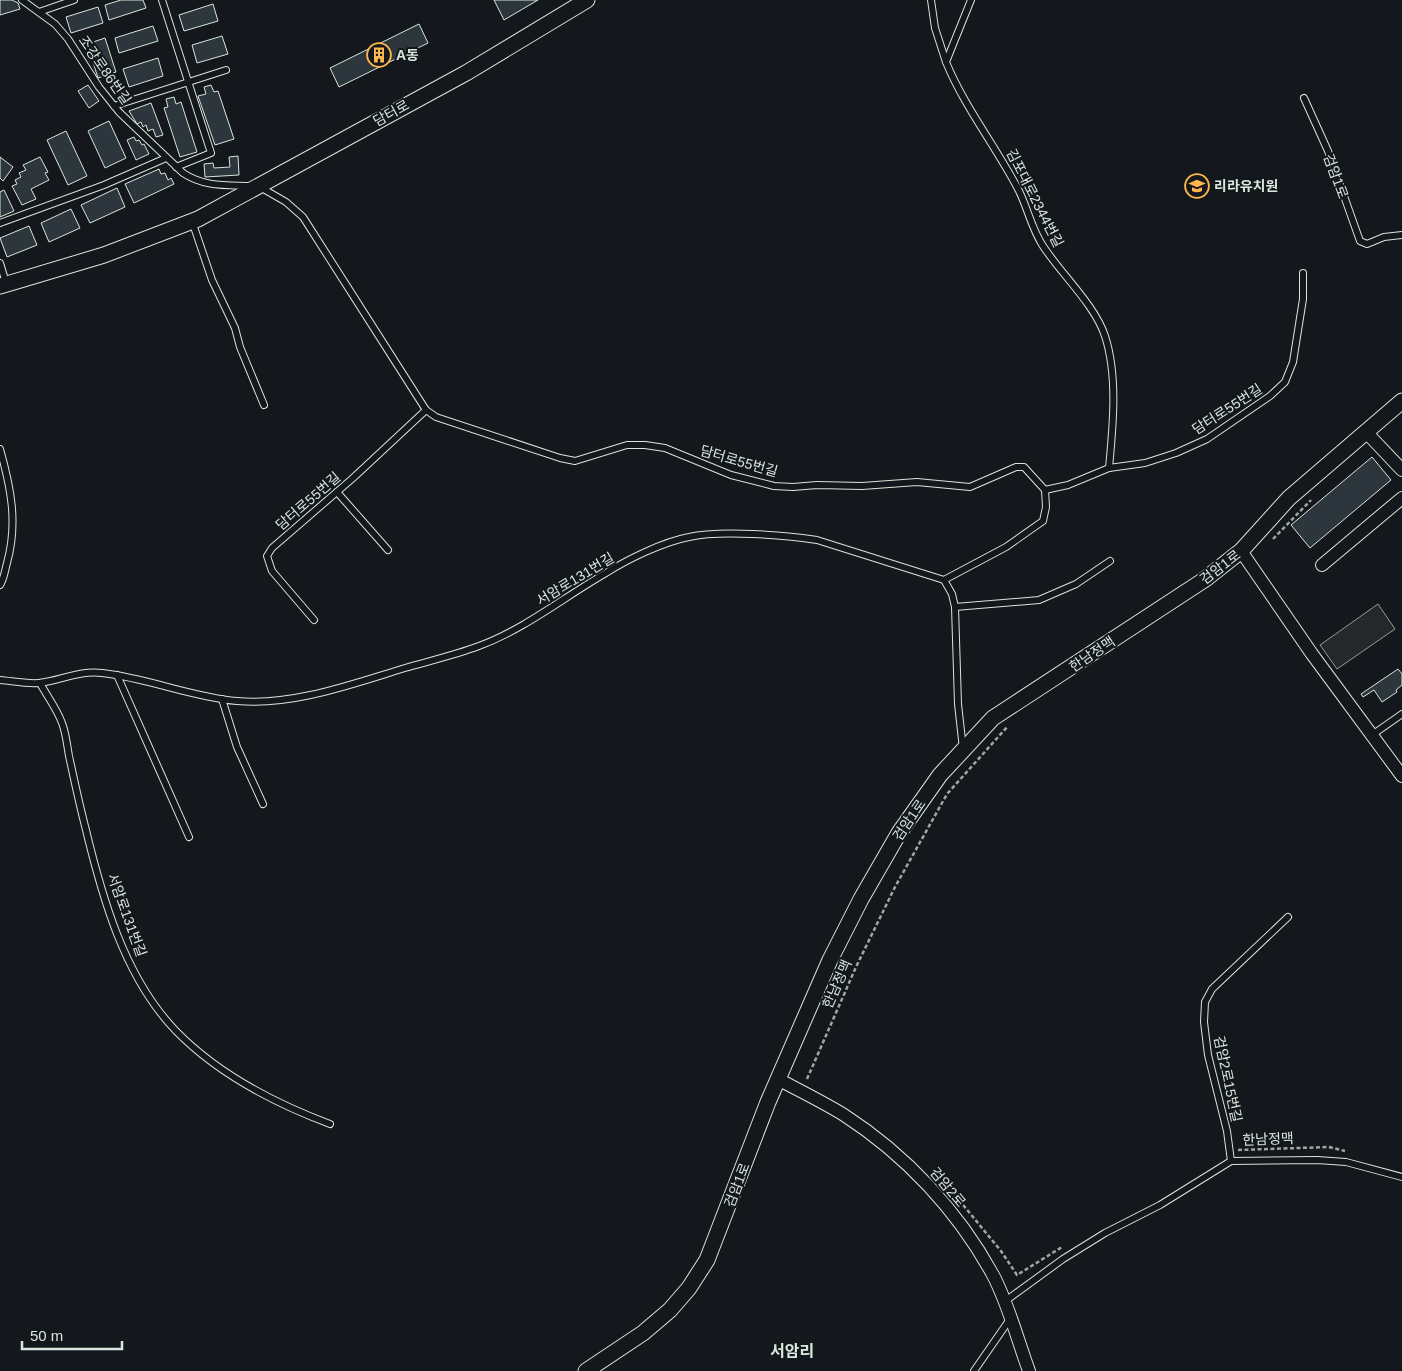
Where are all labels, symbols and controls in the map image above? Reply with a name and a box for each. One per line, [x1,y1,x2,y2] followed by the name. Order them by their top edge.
[76,33,134,107] street label: 조강로86번길
[366,42,392,68] building icon: A동
[396,47,419,63] place label: A동
[370,97,412,129] street label: 담터로
[1003,146,1067,250] street label: 김포대로2344번길
[1321,151,1351,201] street label: 검암1로
[1184,173,1210,199] school or university icon: 리라유치원
[1214,178,1278,194] place label: 리라유치원
[1189,381,1265,437] street label: 담터로55번길
[698,442,780,480] street label: 담터로55번길
[273,469,343,533] street label: 담터로55번길
[1197,547,1243,587] street label: 검암1로
[533,550,617,608] street label: 서암로131번길
[1066,633,1118,675] street label: 한남정맥
[889,796,929,844] street label: 검암1로
[104,871,150,959] street label: 서암로131번길
[819,957,855,1011] street label: 한남정맥
[1211,1034,1245,1124] street label: 검암2로15번길
[1242,1130,1294,1148] street label: 한남정맥
[721,1160,753,1210] street label: 검암1로
[927,1164,969,1210] street label: 검암2로
[22,1318,122,1350] scale bar
[30,1327,63,1344] text: 50 m
[770,1343,814,1360] district label: 서암리

